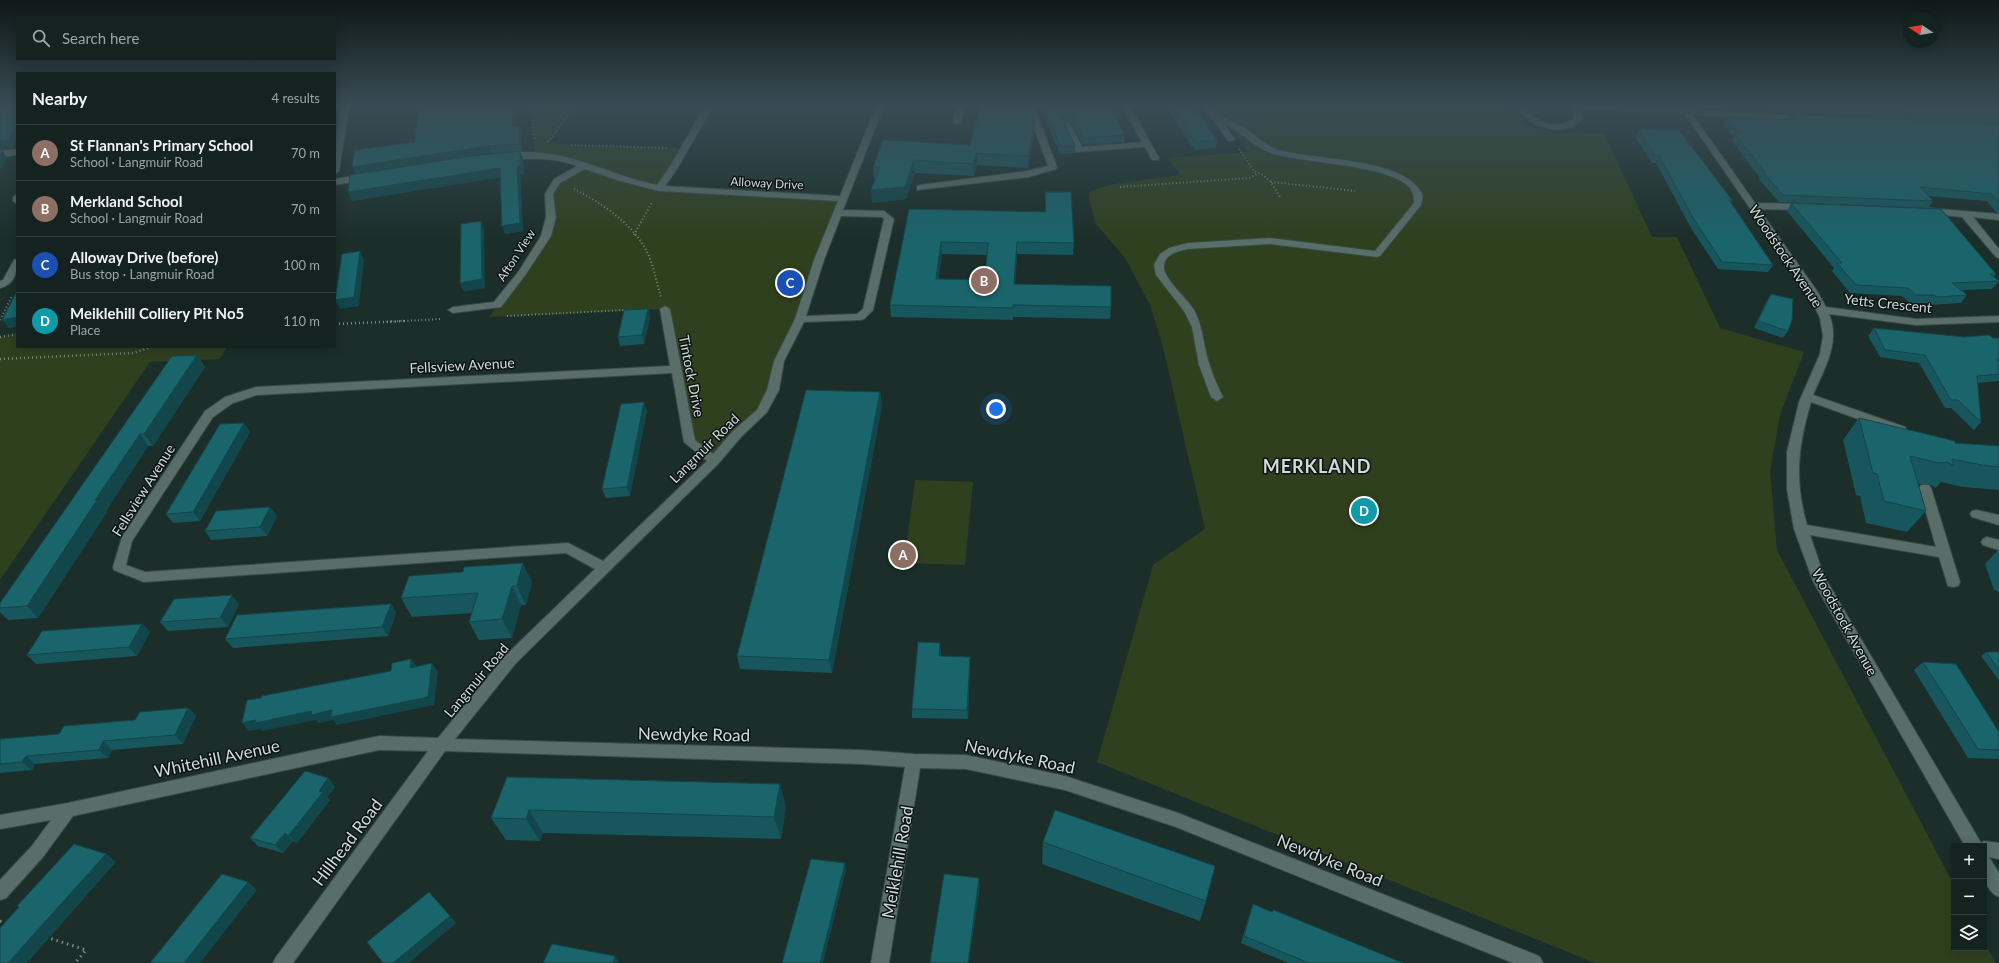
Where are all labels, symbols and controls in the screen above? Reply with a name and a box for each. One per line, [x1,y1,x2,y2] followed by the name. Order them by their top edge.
[1903,12,1939,48] north arrow
[16,16,336,60] search box
[30,27,52,49] icon: search
[62,29,139,47] text: Search here
[32,88,87,109] text: Nearby
[272,90,320,106] text: 4 results
[70,136,253,154] text: St Flannan's Primary School
[40,145,50,161] text: A
[291,145,320,161] text: 70 m
[70,154,203,170] text: School · Langmuir Road
[730,174,804,192] street label: Alloway Drive
[70,192,182,210] text: Merkland School
[41,201,49,217] text: B
[291,201,320,217] text: 70 m
[1745,202,1827,310] street label: Woodstock Avenue
[70,210,203,226] text: School · Langmuir Road
[494,226,539,284] street label: Afton View
[70,248,218,266] text: Alloway Drive (before)
[41,257,49,273] text: C
[283,257,320,273] text: 100 m
[70,266,214,282] text: Bus stop · Langmuir Road
[971,266,997,296] pin: B
[777,268,803,298] pin: C
[1843,290,1933,316] street label: Yetts Crescent
[70,304,244,322] text: Meiklehill Colliery Pit No5
[40,313,50,329] text: D
[283,313,320,329] text: 110 m
[70,322,100,338] text: Place
[676,334,708,418] street label: Tintock Drive
[409,354,515,376] street label: Fellsview Avenue
[986,399,1006,419] your location
[666,410,742,486] street label: Langmuir Road
[108,441,178,539] street label: Fellsview Avenue
[1263,455,1371,477] district label: MERKLAND
[1351,496,1377,526] pin: D
[890,540,916,570] pin: A
[1809,566,1881,678] street label: Woodstock Avenue
[440,640,512,720] street label: Langmuir Road
[638,723,750,745] street label: Newdyke Road
[152,734,282,782] street label: Whitehill Avenue
[963,734,1077,778] street label: Newdyke Road
[307,794,387,890] street label: Hillhead Road
[877,804,917,920] street label: Meiklehill Road
[1274,829,1386,891] street label: Newdyke Road
[1951,843,1987,951] map controls
[1951,843,1987,879] button: +
[1951,879,1987,915] button: −
[1951,915,1987,951] button: layers

